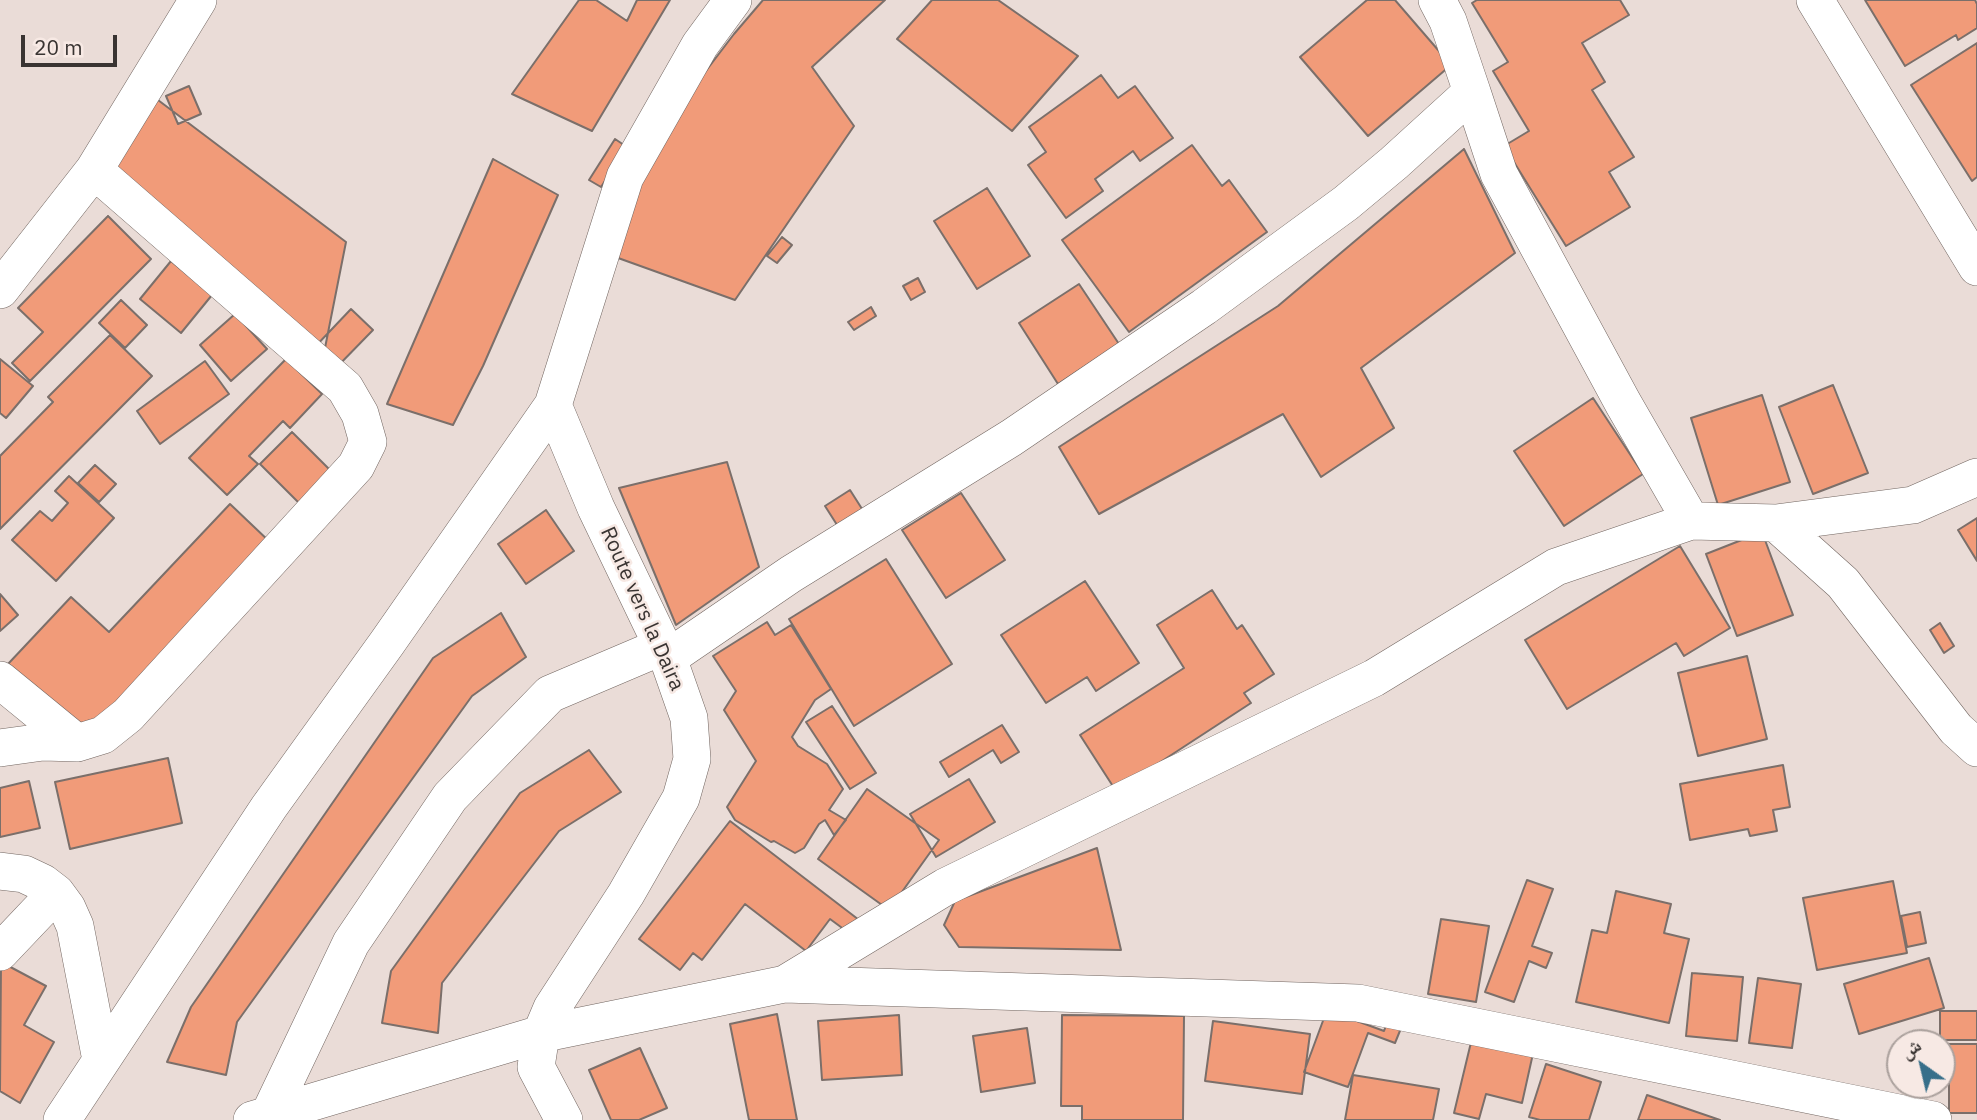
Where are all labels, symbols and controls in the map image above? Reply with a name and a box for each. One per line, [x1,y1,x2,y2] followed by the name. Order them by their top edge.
[24,21,121,65] scale bar
[34,33,83,61] text: 20 m
[595,523,689,695] street label: Route vers la Daira
[1886,1029,1956,1099] north arrow
[1895,1033,1925,1064] text: ش

